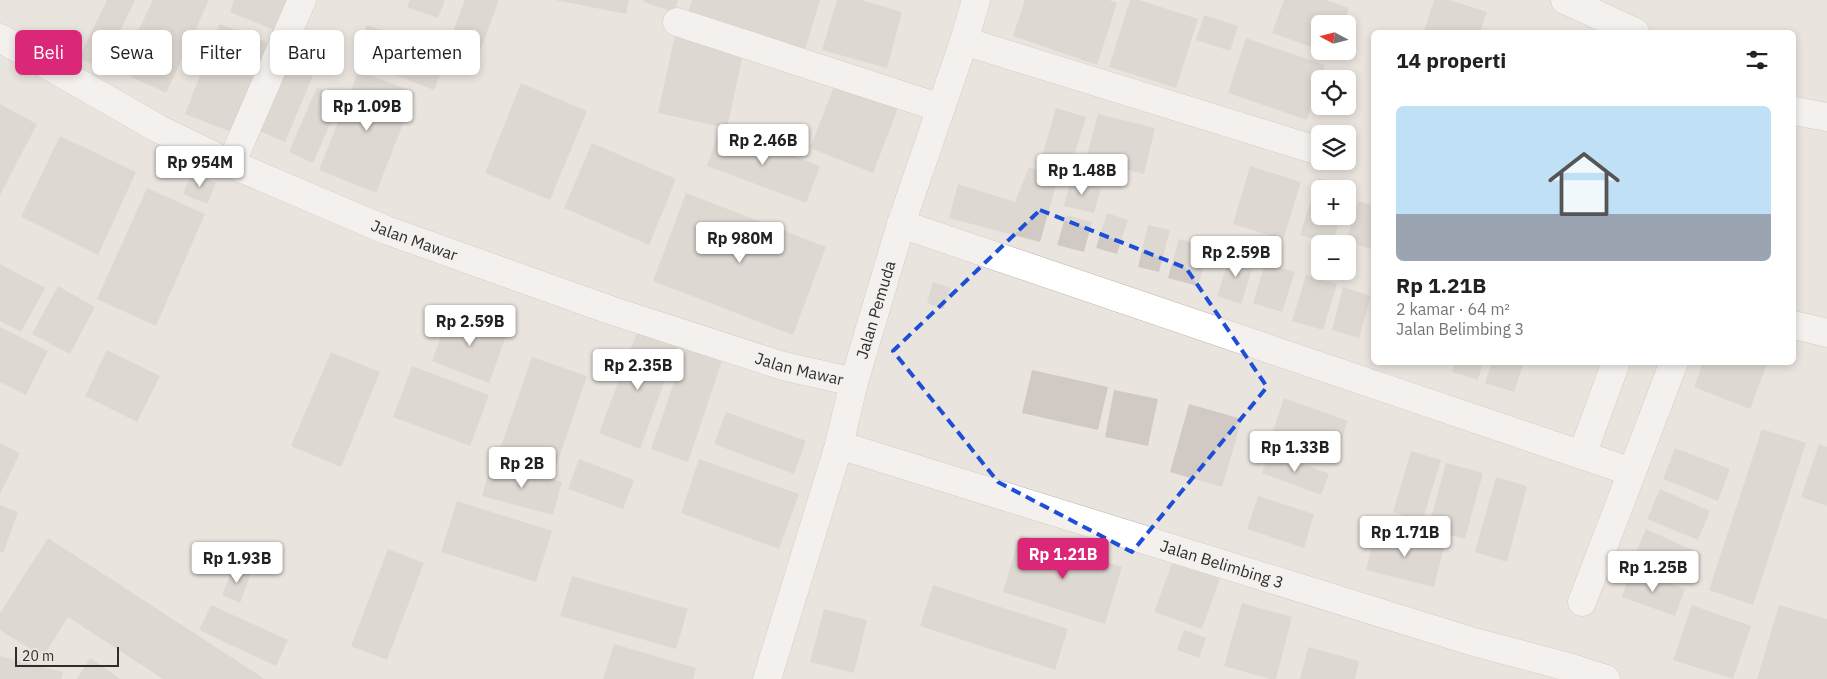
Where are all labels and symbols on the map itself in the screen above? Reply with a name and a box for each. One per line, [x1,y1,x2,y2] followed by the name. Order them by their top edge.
[1311,15,1356,60] north arrow
[315,90,419,132] pin: Rp 1.09B
[711,124,815,166] pin: Rp 2.46B
[154,146,246,188] pin: Rp 954M
[1030,154,1134,196] pin: Rp 1.48B
[368,215,461,265] street label: Jalan Mawar
[694,222,786,264] pin: Rp 980M
[1184,236,1288,278] pin: Rp 2.59B
[851,258,900,361] street label: Jalan Pemuda
[418,304,522,347] pin: Rp 2.59B
[586,348,690,391] pin: Rp 2.35B
[753,348,846,389] street label: Jalan Mawar
[1243,430,1347,473] pin: Rp 1.33B
[487,446,557,489] pin: Rp 2B
[1353,516,1457,558] pin: Rp 1.71B
[1158,535,1286,592] street label: Jalan Belimbing 3
[1011,538,1115,580] pin: Rp 1.21B
[185,542,289,584] pin: Rp 1.93B
[1601,550,1705,593] pin: Rp 1.25B
[15,644,119,667] scale bar

